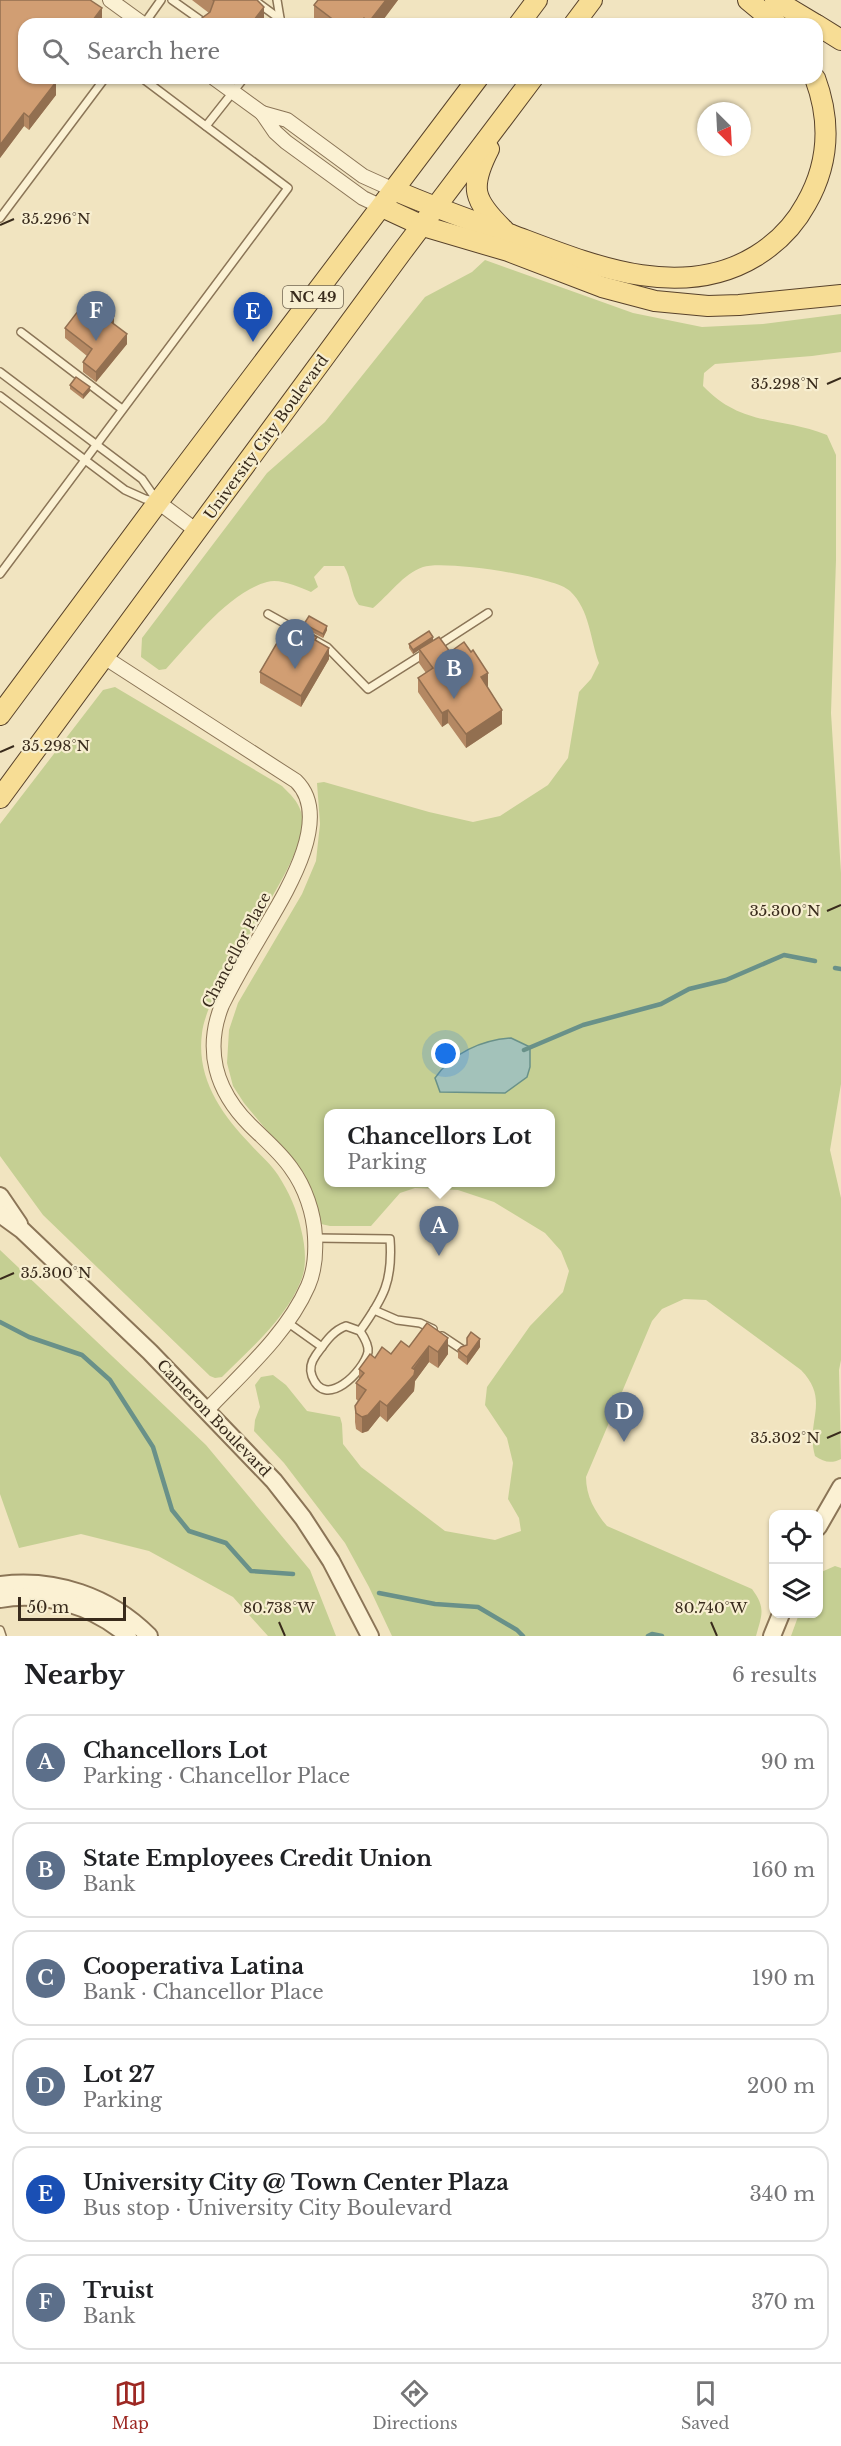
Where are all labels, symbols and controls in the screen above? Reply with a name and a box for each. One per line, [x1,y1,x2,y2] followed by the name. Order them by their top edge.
[18,18,823,84] search box
[39,35,72,68] icon: search
[87,38,220,65] text: Search here
[697,102,751,156] north arrow
[22,209,90,228] text: 35.296°N
[283,286,343,308] road number: NC 49
[76,292,116,341] pin: F
[234,292,272,342] pin: E
[200,351,332,523] street label: University City Boulevard
[751,374,819,393] text: 35.298°N
[276,620,314,669] pin: C
[434,650,474,699] pin: B
[22,736,90,755] text: 35.298°N
[197,889,275,1011] street label: Chancellor Place
[750,901,820,920] text: 35.300°N
[431,1039,460,1068] your location
[324,1109,555,1187] popup
[347,1123,532,1150] text: Chancellors Lot
[347,1150,426,1174] text: Parking
[420,1206,458,1256] pin: A
[21,1263,91,1282] text: 35.300°N
[153,1355,275,1481] street label: Cameron Boulevard
[604,1392,644,1442] pin: D
[750,1428,820,1447] text: 35.302°N
[769,1510,823,1618] map controls
[769,1510,823,1564] button: locate
[769,1564,823,1618] button: layers
[18,1594,126,1622] scale bar
[27,1597,69,1617] text: 50 m
[243,1598,315,1617] text: 80.738°W
[675,1598,748,1617] text: 80.740°W
[24,1659,125,1691] text: Nearby
[732,1663,817,1687] text: 6 results
[83,1737,267,1764] text: Chancellors Lot
[37,1750,54,1774] text: A
[761,1750,815,1774] text: 90 m
[83,1764,350,1788] text: Parking · Chancellor Place
[83,1845,432,1872] text: State Employees Credit Union
[38,1858,53,1882] text: B
[752,1858,815,1882] text: 160 m
[83,1872,136,1896] text: Bank
[83,1953,304,1980] text: Cooperativa Latina
[37,1966,54,1990] text: C
[752,1966,815,1990] text: 190 m
[83,1980,324,2004] text: Bank · Chancellor Place
[83,2061,154,2088] text: Lot 27
[36,2074,55,2098] text: D
[747,2074,815,2098] text: 200 m
[83,2088,162,2112] text: Parking
[83,2169,509,2196] text: University City @ Town Center Plaza
[38,2182,53,2206] text: E
[750,2182,815,2206] text: 340 m
[83,2196,452,2220] text: Bus stop · University City Boulevard
[83,2277,154,2304] text: Truist
[39,2290,52,2314] text: F
[751,2290,815,2314] text: 370 m
[83,2304,136,2328] text: Bank
[112,2377,149,2433] tab: Map
[372,2377,457,2433] tab: Directions
[681,2377,729,2433] tab: Saved

